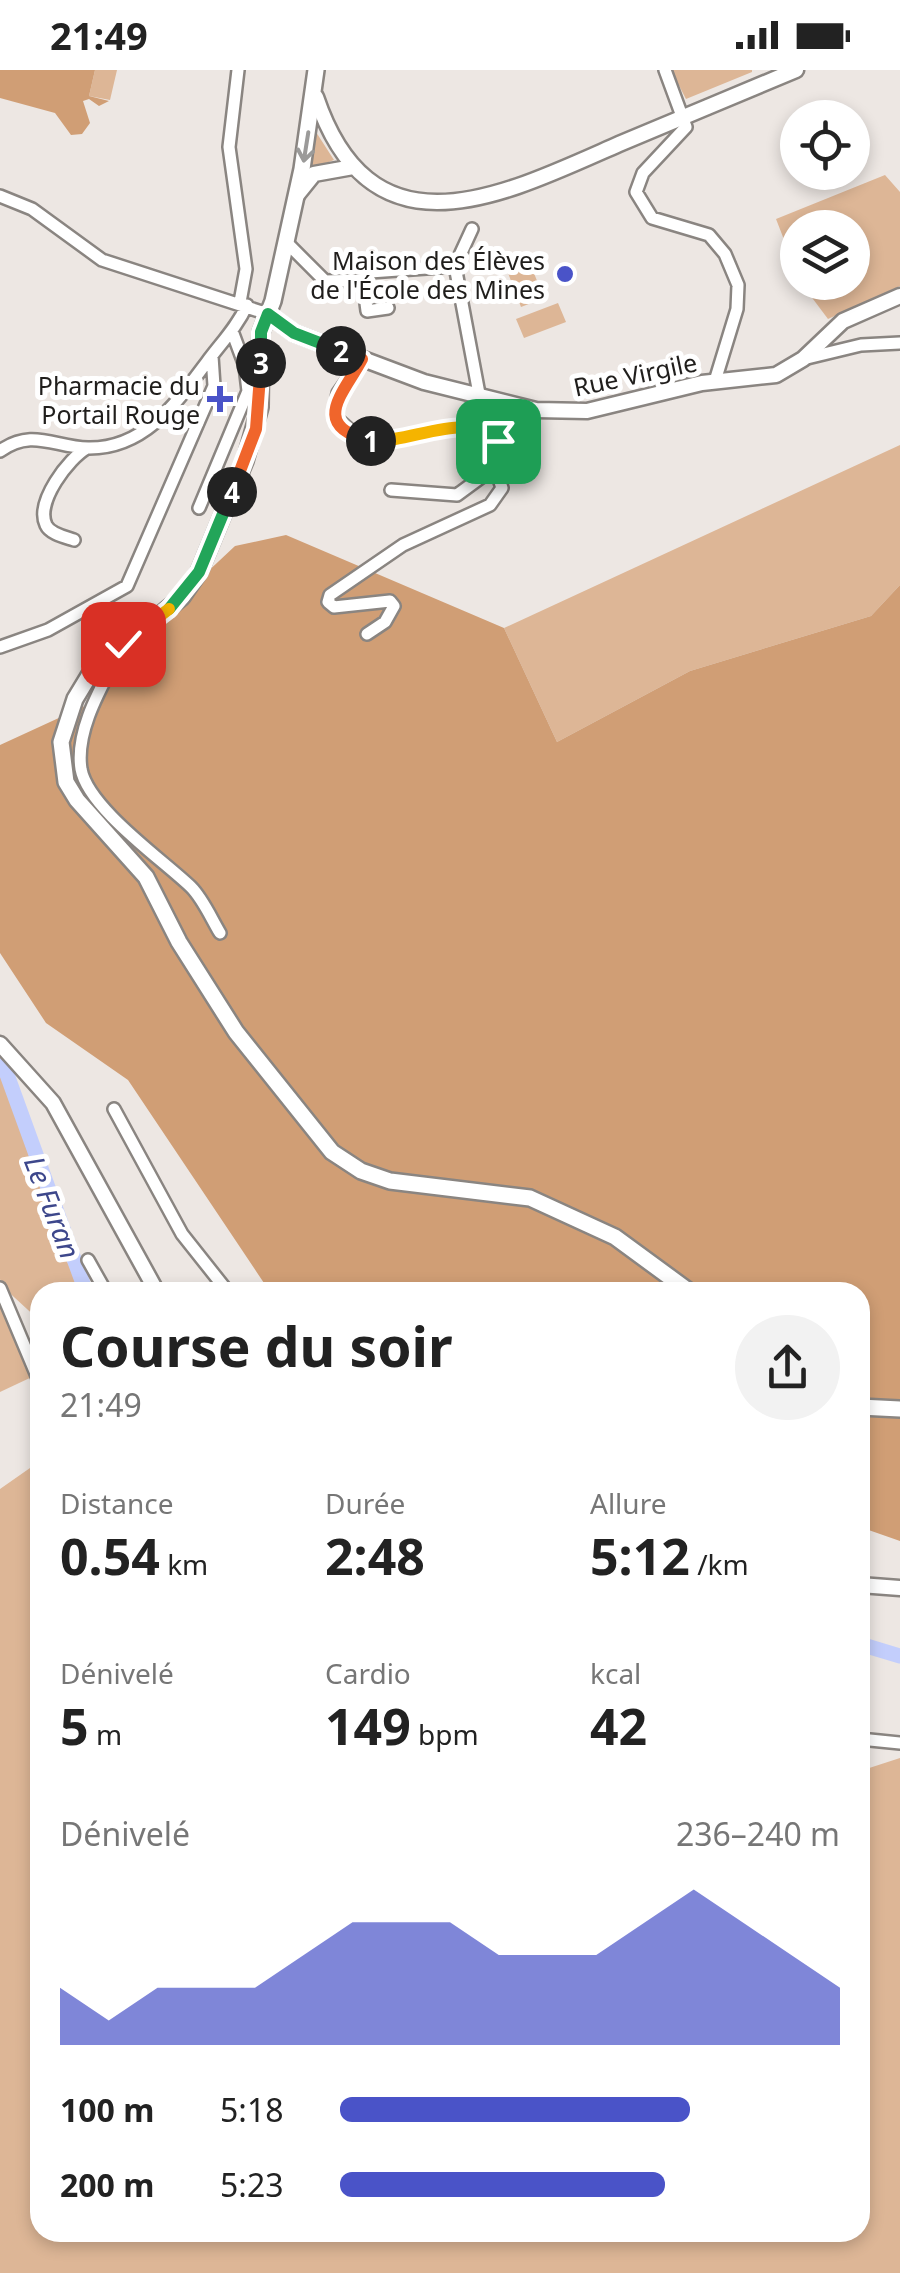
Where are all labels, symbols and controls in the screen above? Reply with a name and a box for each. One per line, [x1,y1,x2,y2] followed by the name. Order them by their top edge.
[50,9,148,61] text: 21:49
[780,100,870,300] map controls
[780,100,870,190] button: locate
[296,130,315,162] one-way arrow
[780,210,870,300] button: layers
[310,243,545,306] place label: Maison des Élèves de l'École des Mines
[554,263,576,285] marker: Maison des Élèves de l'École des Mines
[316,326,366,376] pin: 2
[333,332,349,370] text: 2
[236,338,286,388] pin: 3
[253,344,269,382] text: 3
[570,344,700,404] street label: Rue Virgile
[38,368,200,431] place label: Pharmacie du Portail Rouge
[209,388,231,410] marker: Pharmacie du Portail Rouge
[456,399,541,484] pin
[471,414,526,469] icon: arrive
[346,416,396,466] pin: 1
[363,422,379,460] text: 1
[207,467,257,517] pin: 4
[224,473,240,511] text: 4
[81,602,166,687] pin
[96,617,151,672] icon: check
[16,1150,90,1264] water label: Le Furan
[60,1308,453,1383] text: Course du soir
[735,1315,840,1420] button: share
[60,1383,142,1426] text: 21:49
[60,1484,173,1522] text: Distance
[325,1484,405,1522] text: Durée
[590,1484,666,1522] text: Allure
[60,1522,160,1590] text: 0.54
[325,1522,425,1590] text: 2:48
[590,1522,690,1590] text: 5:12
[160,1545,208,1583] text: km
[690,1545,749,1583] text: /km
[60,1654,174,1692] text: Dénivelé
[325,1654,411,1692] text: Cardio
[590,1654,641,1692] text: kcal
[60,1692,89,1760] text: 5
[325,1692,411,1760] text: 149
[590,1692,647,1760] text: 42
[89,1715,122,1753] text: m
[411,1715,479,1753] text: bpm
[60,1812,190,1855] text: Dénivelé
[676,1812,840,1855] text: 236–240 m
[60,2088,154,2131] text: 100 m
[220,2088,284,2131] text: 5:18
[60,2163,154,2206] text: 200 m
[220,2163,284,2206] text: 5:23

